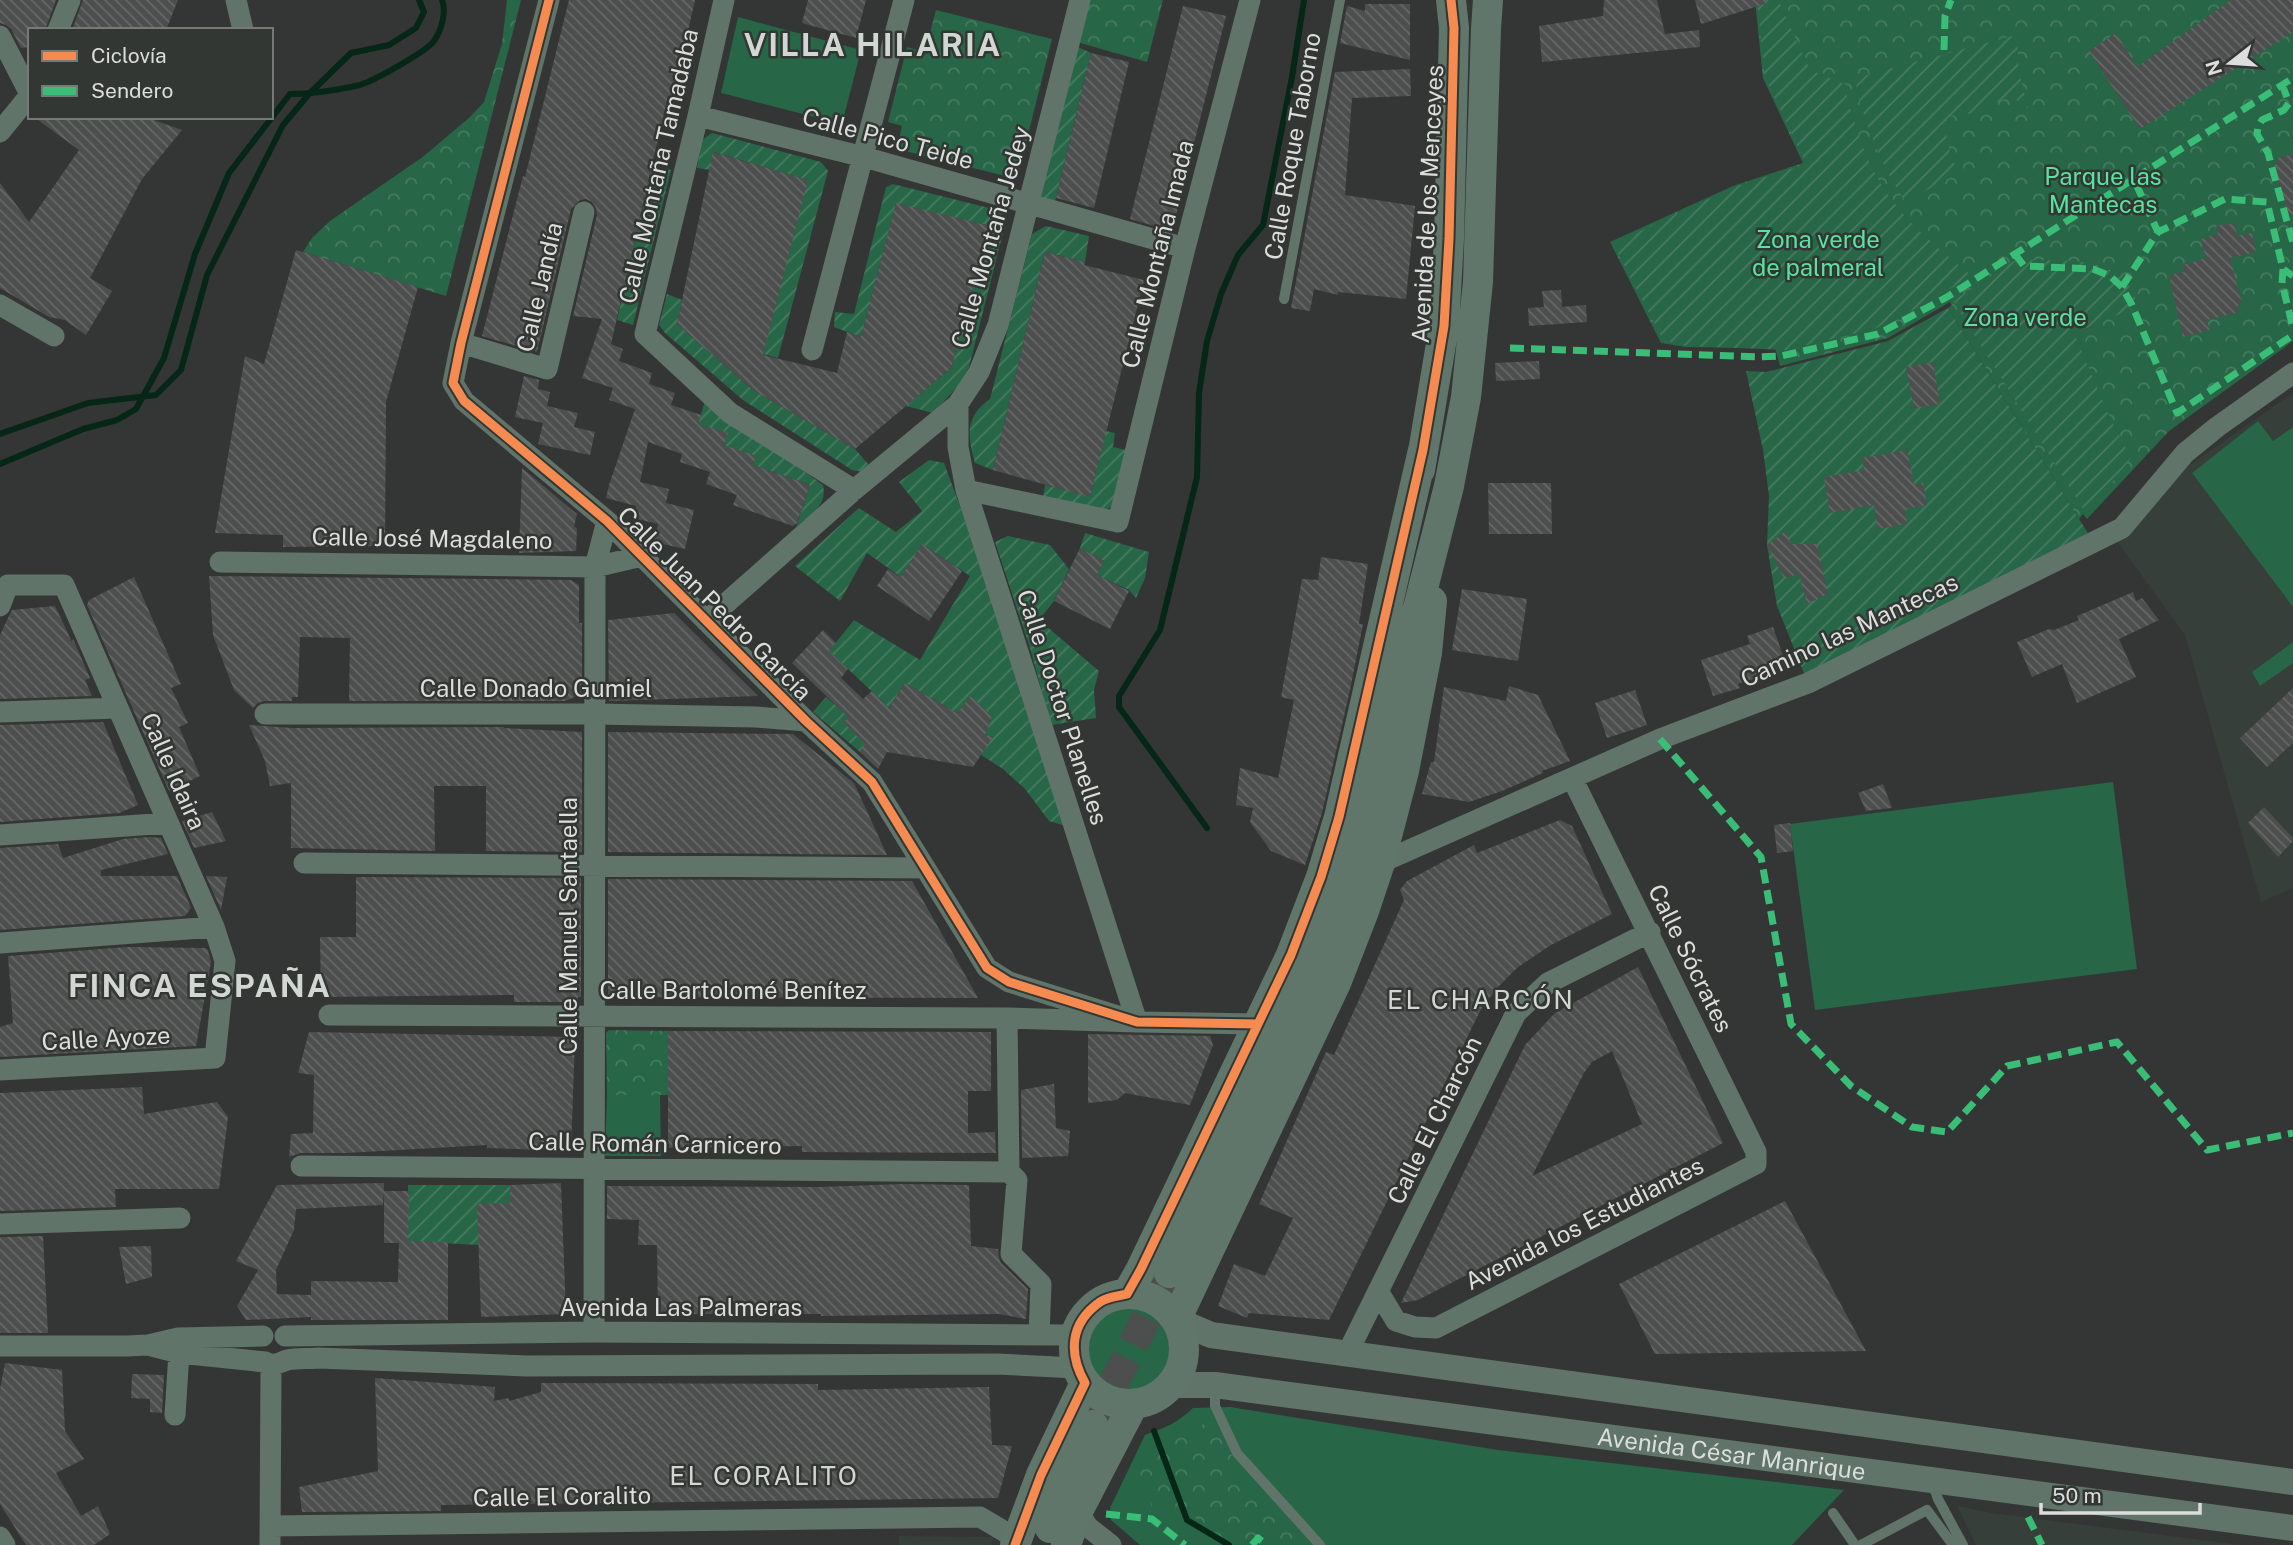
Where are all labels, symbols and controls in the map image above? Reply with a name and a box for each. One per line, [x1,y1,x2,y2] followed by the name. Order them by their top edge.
[613,26,703,306] street label: Calle Montaña Tamadaba
[744,26,1002,63] district label: VILLA HILARIA
[28,28,273,119] legend
[2195,28,2265,98] north arrow
[1258,30,1326,262] street label: Calle Roque Taborno
[91,43,167,68] text: Ciclovía
[2201,58,2226,78] text: N
[1406,64,1448,344] street label: Avenida de los Menceyes
[91,78,173,103] text: Sendero
[799,102,977,174] street label: Calle Pico Teide
[945,123,1035,351] street label: Calle Montaña Jedey
[1115,137,1199,371] street label: Calle Montaña Imada
[2044,162,2162,218] park label: Parque las Mantecas
[510,219,568,355] street label: Calle Jandía
[1752,225,1884,281] park label: Zona verde de palmeral
[1963,303,2087,331] park label: Zona verde
[612,500,818,706] street label: Calle Juan Pedro García
[311,522,553,554] street label: Calle José Magdaleno
[1736,567,1962,693] street label: Camino las Mantecas
[1012,586,1114,828] street label: Calle Doctor Planelles
[420,674,652,702] street label: Calle Donado Gumiel
[136,708,212,834] street label: Calle Idaira
[554,797,582,1055] street label: Calle Manuel Santaella
[1643,879,1739,1037] street label: Calle Sócrates
[68,966,332,1004] district label: FINCA ESPAÑA
[599,976,867,1004] street label: Calle Bartolomé Benítez
[1387,984,1575,1015] district label: EL CHARCÓN
[41,1021,171,1055] street label: Calle Ayoze
[1381,1031,1487,1209] street label: Calle El Charcón
[528,1127,782,1159] street label: Calle Román Carnicero
[1460,1151,1708,1295] street label: Avenida los Estudiantes
[560,1293,802,1321] street label: Avenida Las Palmeras
[1596,1422,1867,1485] street label: Avenida César Manrique
[669,1460,859,1491] district label: EL CORALITO
[2041,1472,2200,1516] scale bar
[473,1480,651,1512] street label: Calle El Coralito
[2052,1483,2102,1508] text: 50 m

